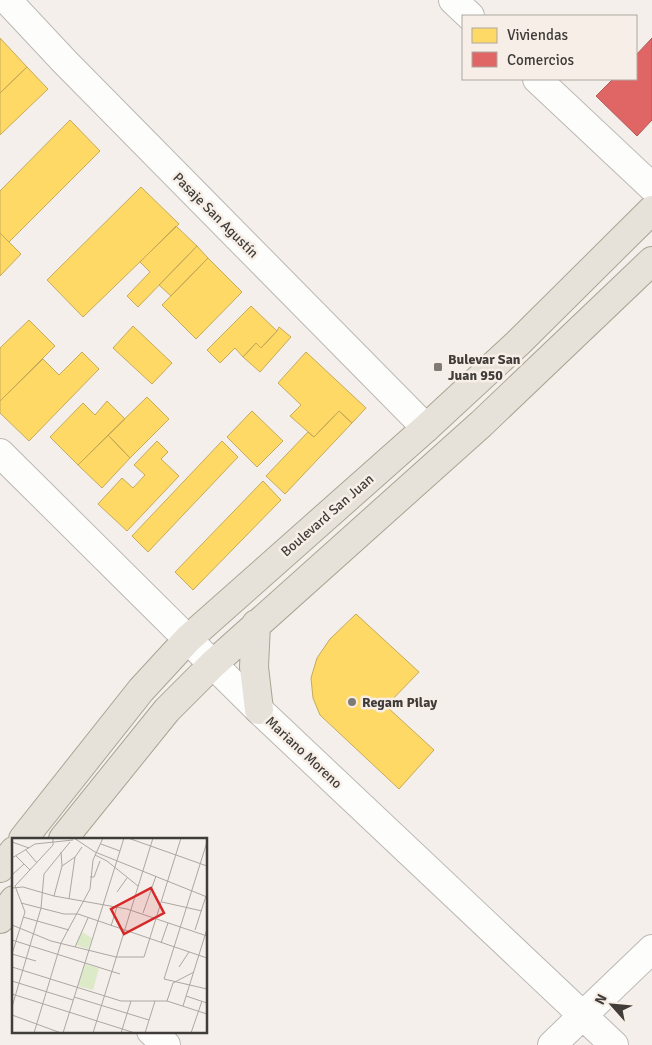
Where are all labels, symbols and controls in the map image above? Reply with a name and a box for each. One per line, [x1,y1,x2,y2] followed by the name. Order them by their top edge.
[462,15,637,80] legend
[507,26,568,44] text: Viviendas
[507,51,575,69] text: Comercios
[169,169,262,262] street label: Pasaje San Agustín
[448,351,521,384] place label: Bulevar San Juan 950
[432,361,444,373] marker: Bulevar San Juan 950
[277,470,377,560] street label: Boulevard San Juan
[362,694,437,711] place label: Regam Pilay
[346,696,358,708] marker: Regam Pilay
[262,713,345,792] street label: Mariano Moreno
[12,838,208,1032] inset map
[587,980,637,1030] north arrow
[591,991,611,1008] text: N

